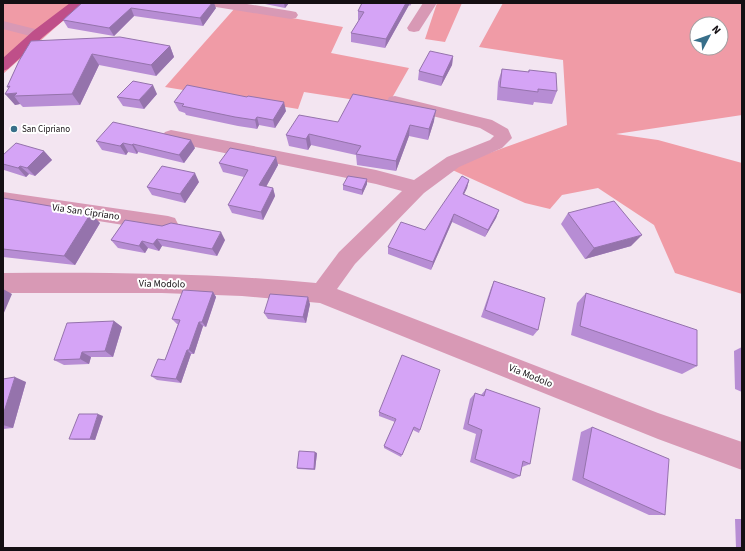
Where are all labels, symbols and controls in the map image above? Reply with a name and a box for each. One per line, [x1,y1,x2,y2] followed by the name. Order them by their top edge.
[689,16,729,56] north arrow
[708,22,724,37] text: N
[22,123,70,136] place label: San Cipriano
[9,124,19,134] marker: San Cipriano
[51,200,121,224] street label: Via San Cipriano
[139,277,185,291] street label: Via Modolo
[507,361,555,391] street label: Via Modolo

